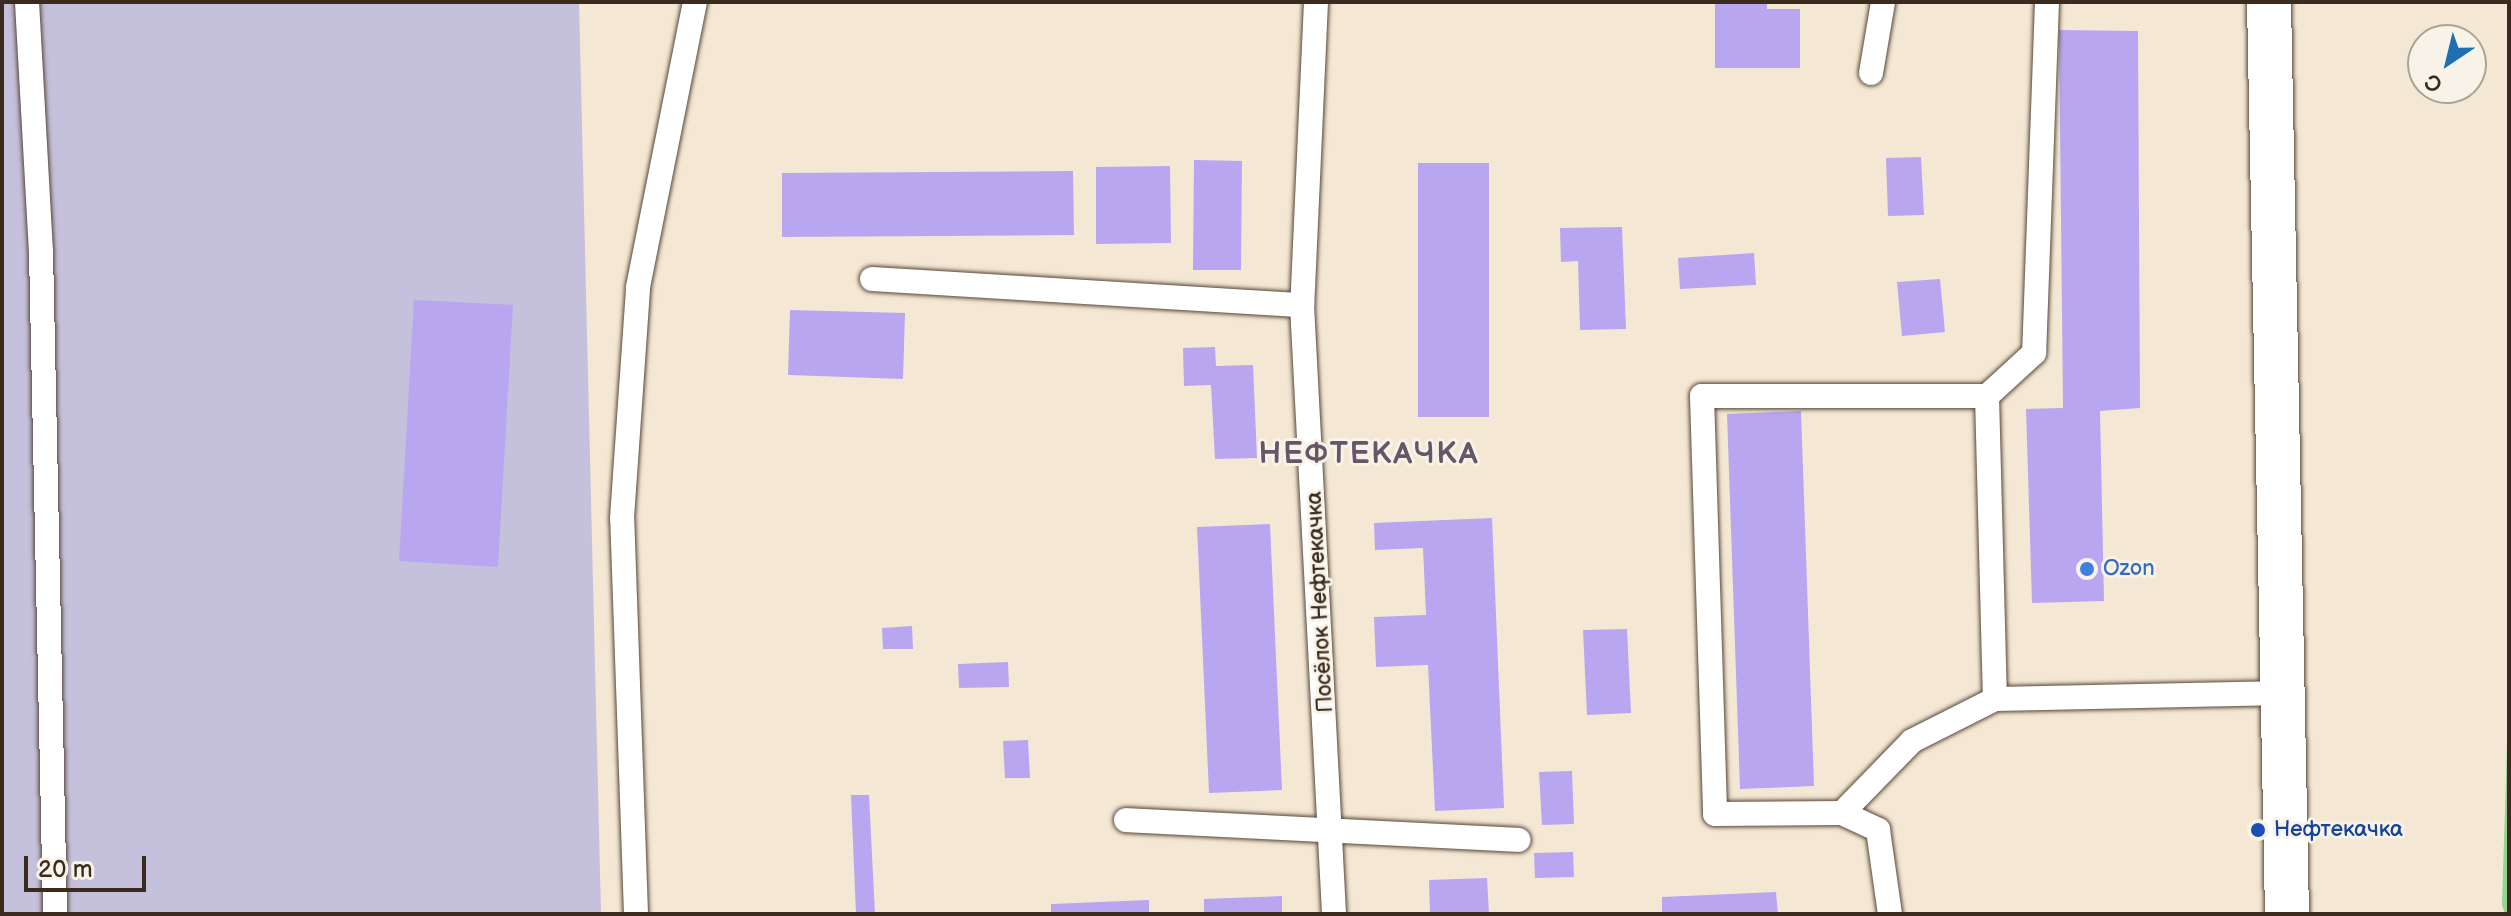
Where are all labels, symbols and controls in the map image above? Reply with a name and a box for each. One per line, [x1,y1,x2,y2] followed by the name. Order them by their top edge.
[2407,24,2487,104] north arrow
[2420,67,2448,98] text: С
[1259,436,1479,472] district label: НЕФТЕКАЧКА
[1301,491,1339,713] street label: Посёлок Нефтекачка
[2103,556,2155,582] place label: Ozon
[2078,560,2096,578] marker: Ozon
[2274,817,2403,843] place label: Нефтекачка
[2249,821,2267,839] marker: Нефтекачка
[28,840,150,890] scale bar
[38,855,93,884] text: 20 m

